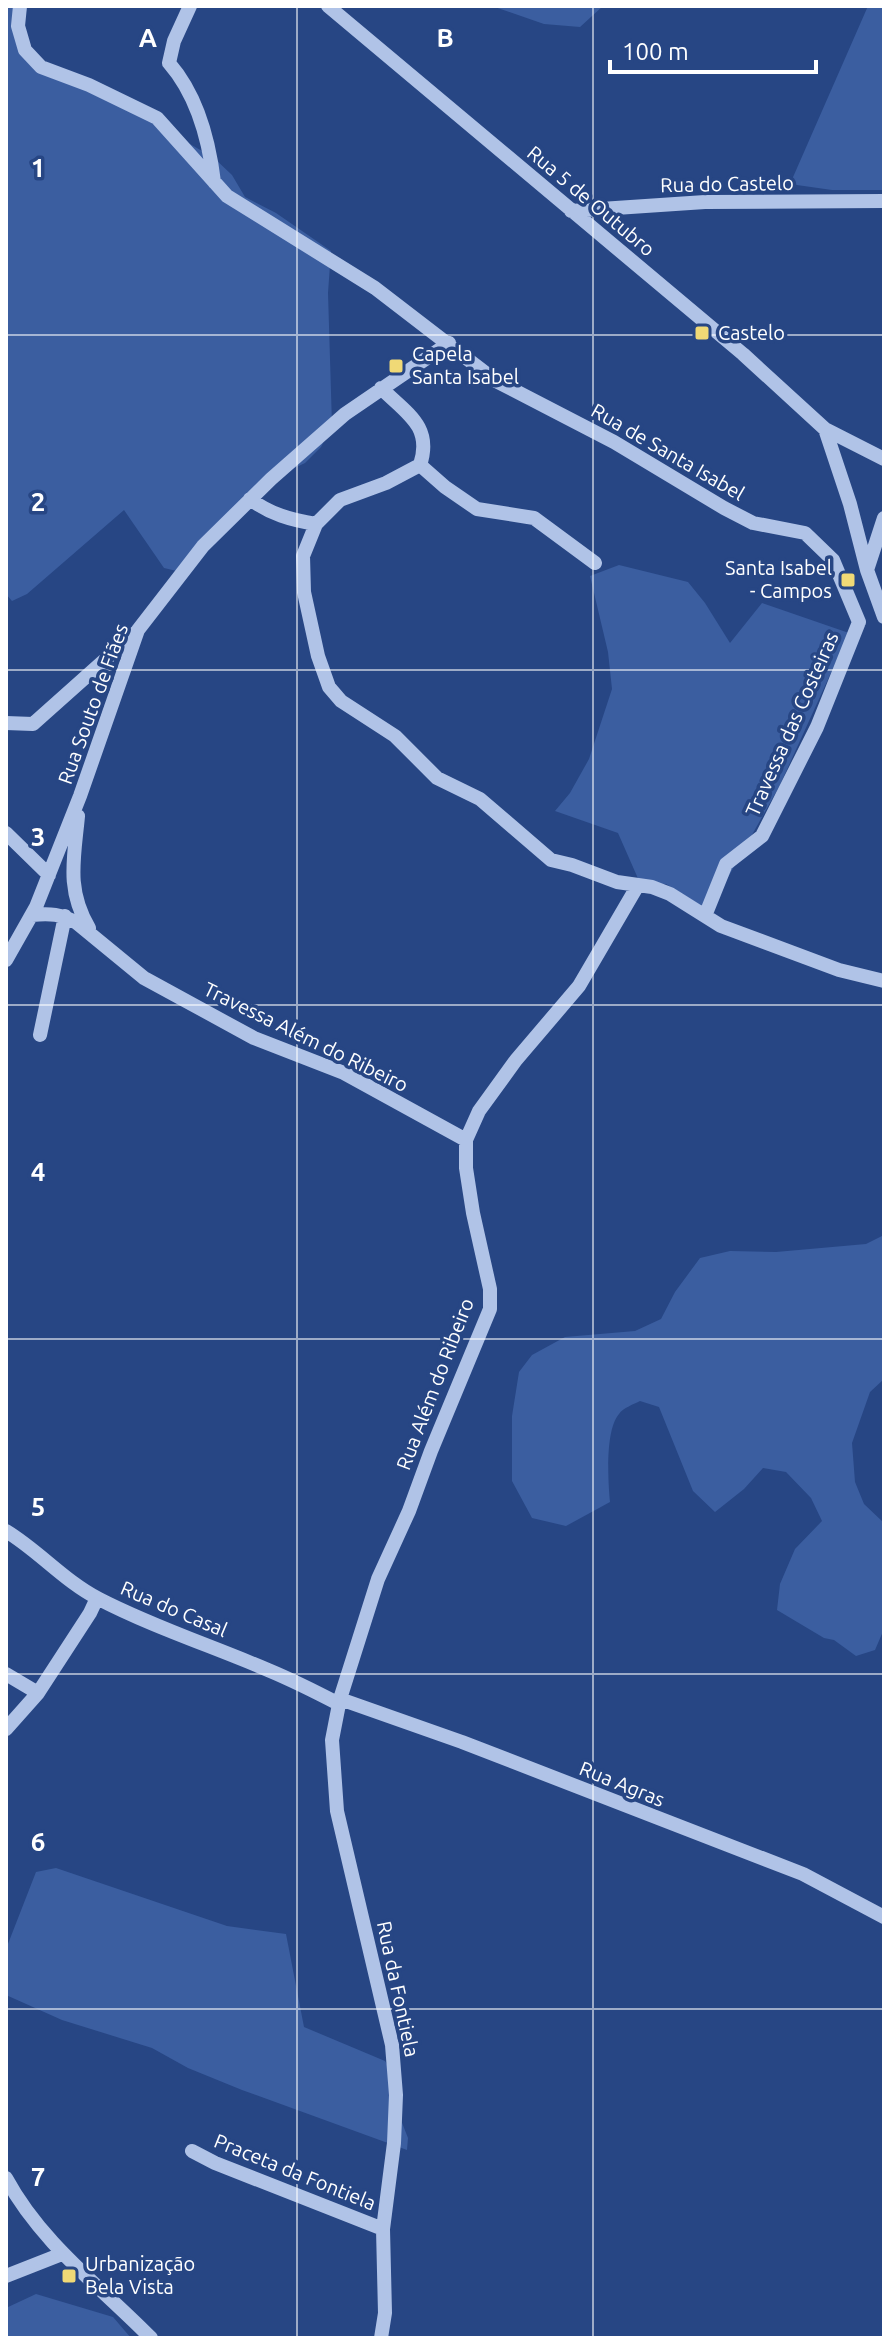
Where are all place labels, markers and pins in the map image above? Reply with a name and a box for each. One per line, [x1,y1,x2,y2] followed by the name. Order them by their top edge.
[718,321,785,344] place label: Castelo
[693,324,711,342] marker: Castelo
[412,342,519,388] place label: Capela Santa Isabel
[387,357,405,375] marker: Capela Santa Isabel
[725,556,832,602] place label: Santa Isabel - Campos
[839,571,857,589] marker: Santa Isabel - Campos
[85,2252,195,2298] place label: Urbanização Bela Vista
[60,2267,78,2285] marker: Urbanização Bela Vista

